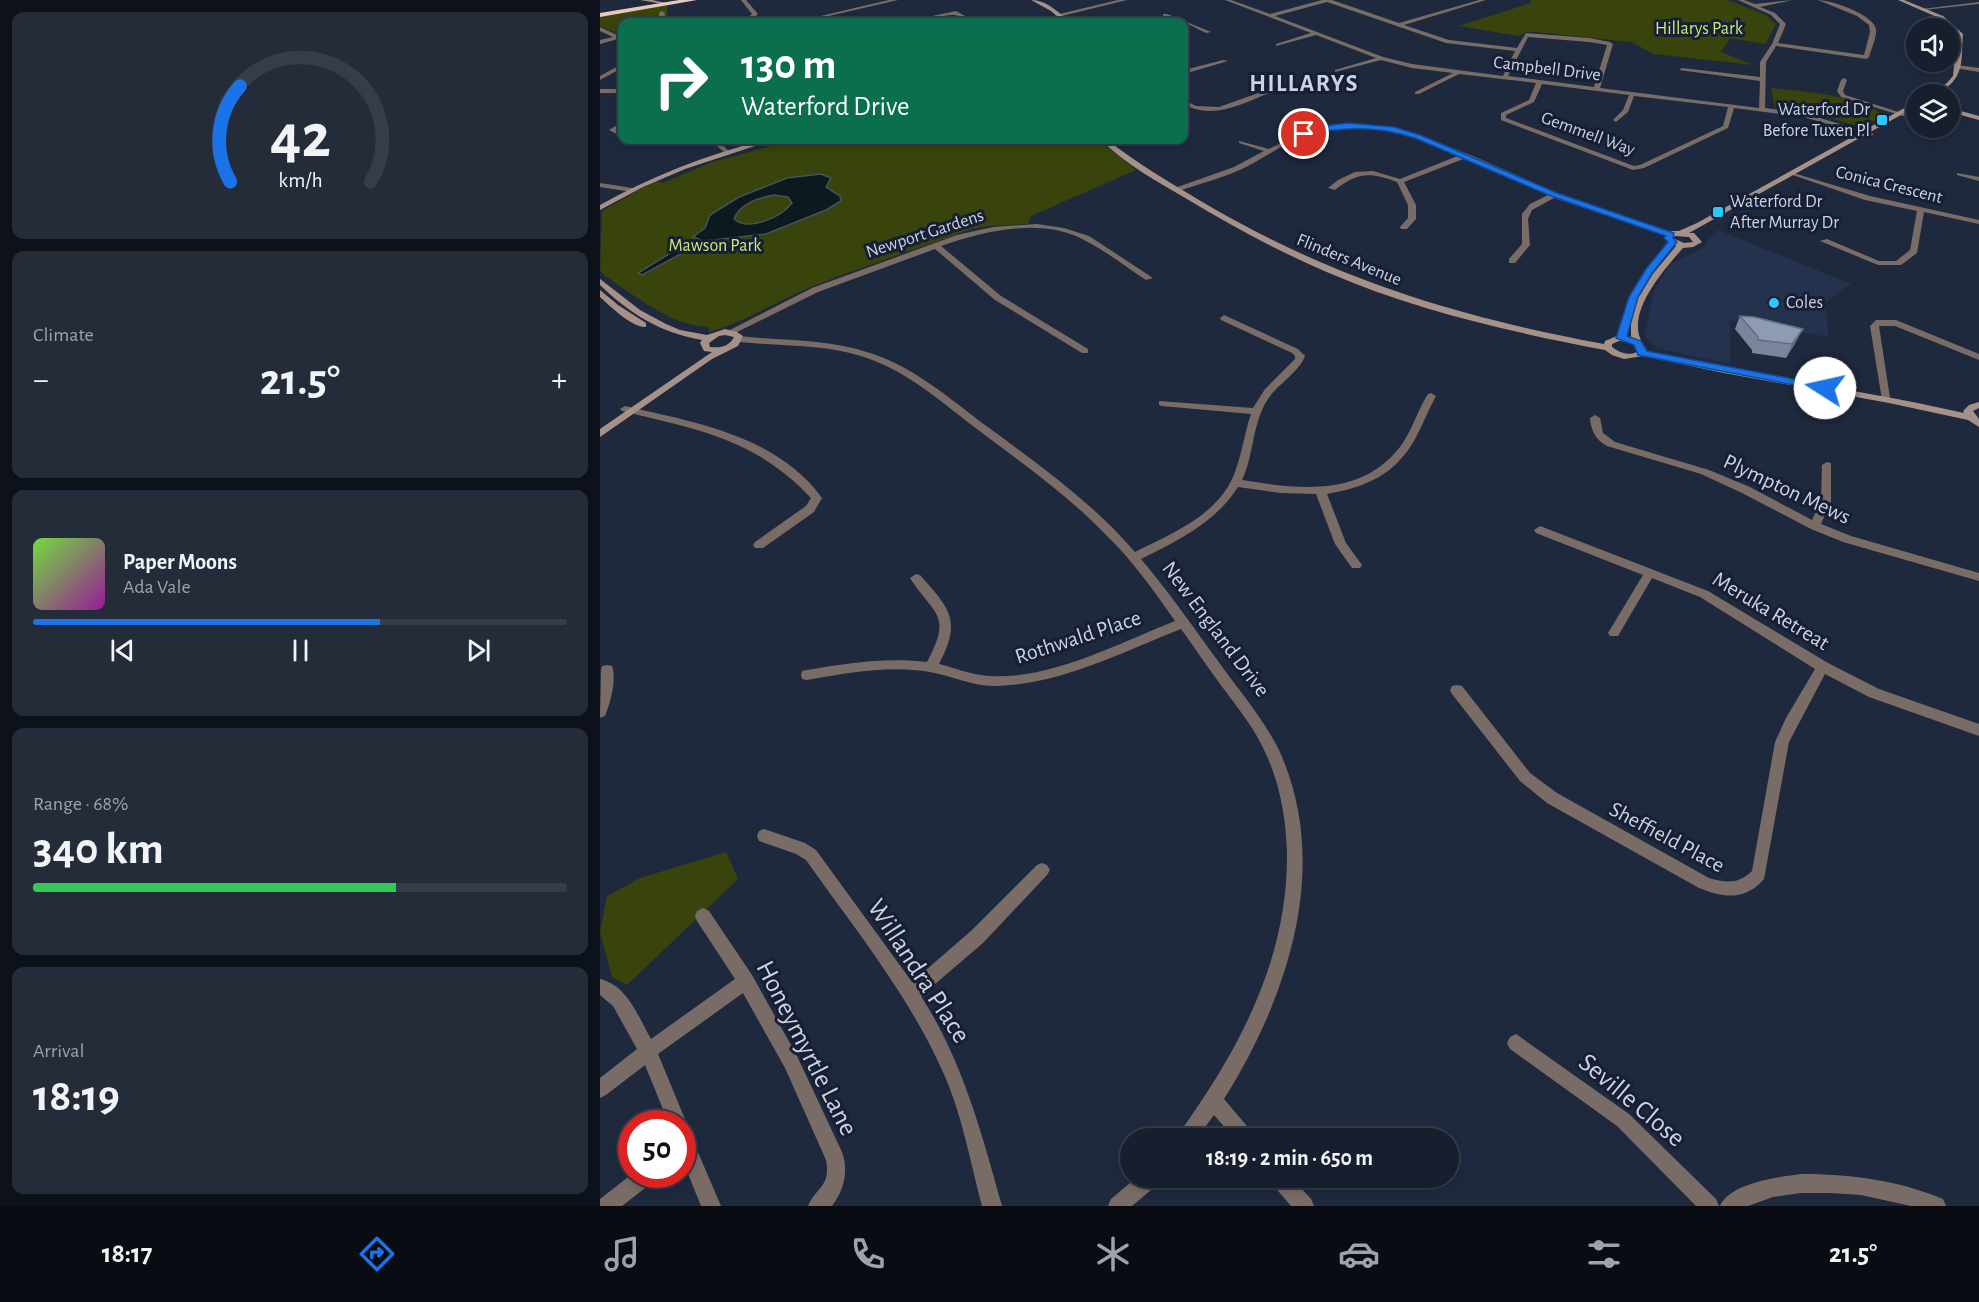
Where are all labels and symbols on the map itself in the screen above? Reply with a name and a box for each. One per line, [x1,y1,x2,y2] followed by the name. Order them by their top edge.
[1655,20,1744,38] park label: Hillarys Park
[1492,53,1602,85] street label: Campbell Drive
[1249,72,1359,96] district label: HILLARYS
[1763,101,1870,140] place label: Waterford Dr Before Tuxen Pl
[1278,108,1329,159] pin
[1539,109,1638,159] street label: Gemmell Way
[1875,113,1889,127] marker: Waterford Dr Before Tuxen Pl
[1834,163,1944,207] street label: Conica Crescent
[1730,193,1839,232] place label: Waterford Dr After Murray Dr
[1711,205,1725,219] marker: Waterford Dr After Murray Dr
[864,206,986,262] street label: Newport Gardens
[1294,231,1404,289] street label: Flinders Avenue
[669,237,762,255] park label: Mawson Park
[1786,294,1823,312] place label: Coles
[1767,296,1781,310] marker: Coles
[1793,356,1857,420] position arrow
[1720,450,1854,528] street label: Plympton Mews
[1158,557,1274,701] street label: New England Drive
[1709,568,1833,654] street label: Meruka Retreat
[1012,606,1144,668] street label: Rothwald Place
[1606,798,1728,876] street label: Sheffield Place
[863,894,975,1048] street label: Willandra Place
[750,956,863,1140] street label: Honeymyrtle Lane
[1574,1048,1690,1152] street label: Seville Close
[618,1110,696,1188] speed limit sign: 50

